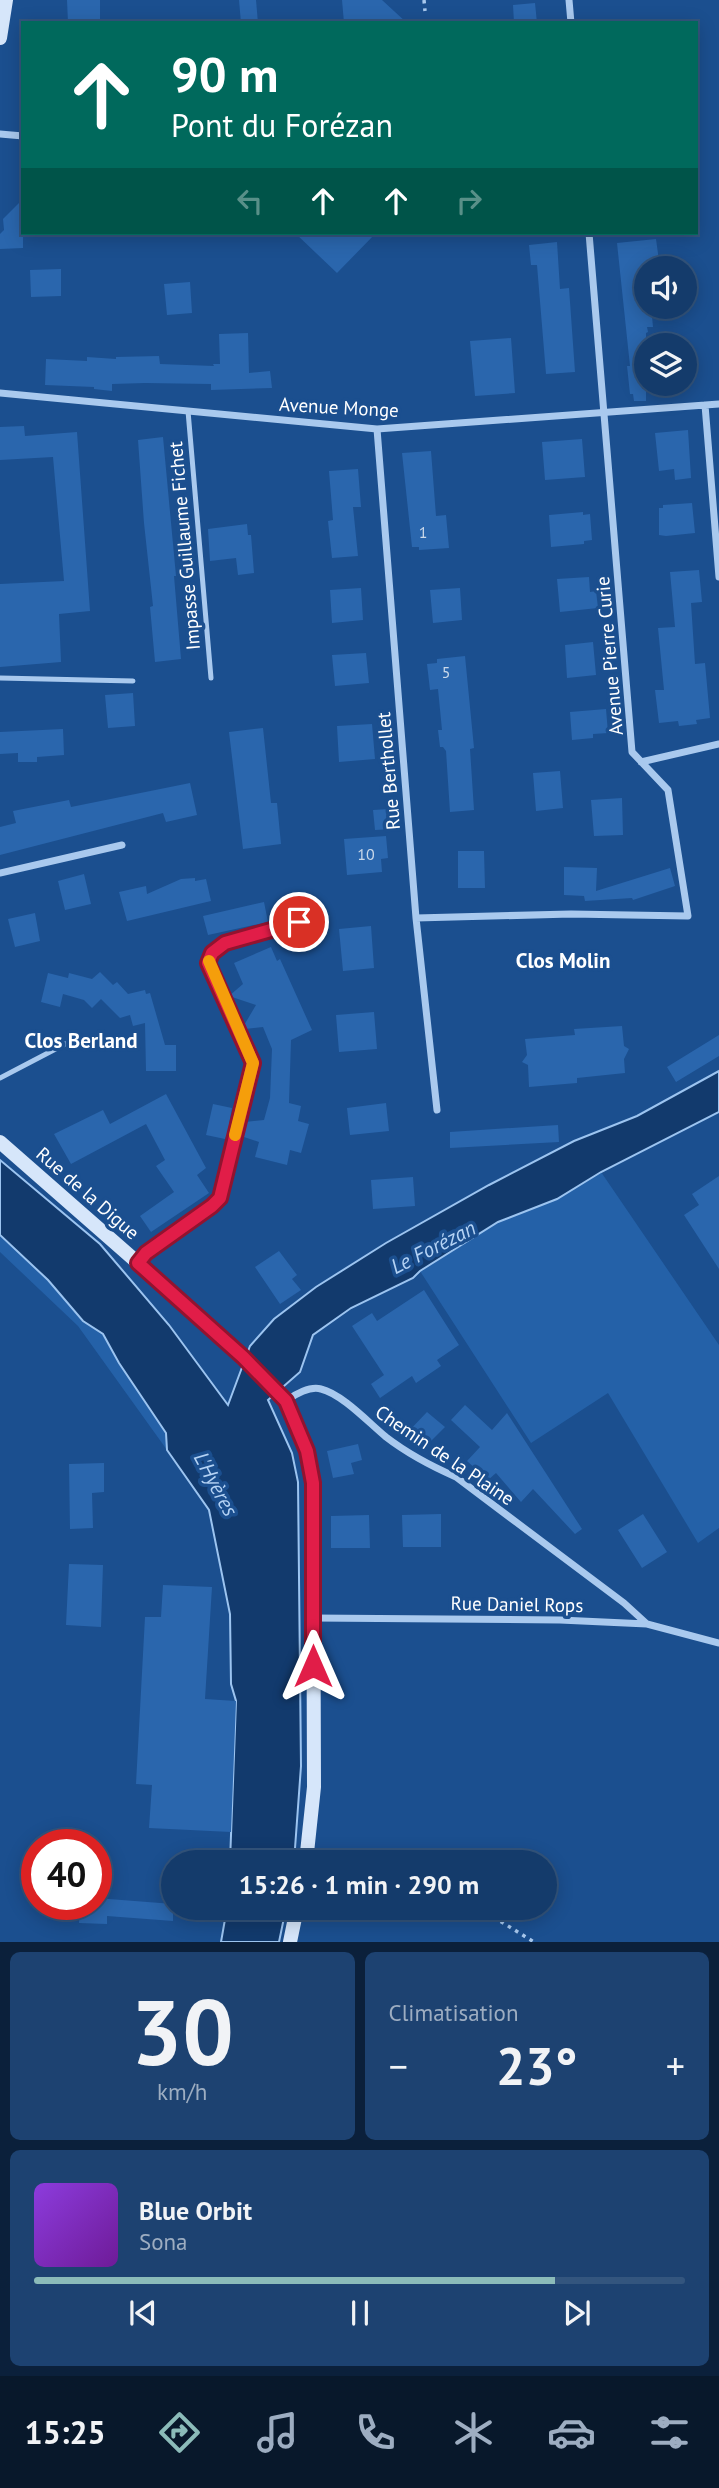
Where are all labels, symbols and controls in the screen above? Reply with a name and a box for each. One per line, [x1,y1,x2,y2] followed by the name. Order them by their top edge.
[171,42,278,106] text: 90 m
[56,49,147,140] icon: ahead
[171,104,393,146] text: Pont du Forézan
[231,182,269,220] icon: left
[304,182,342,220] icon: ahead
[377,182,415,220] icon: ahead
[450,182,488,220] icon: right
[634,256,697,396] map controls
[634,256,697,319] button: sound
[634,333,697,396] button: layers
[279,392,399,422] street label: Avenue Monge
[163,440,205,651] street label: Impasse Guillaume Fichet
[419,522,427,542] house number: 1
[590,576,628,736] street label: Avenue Pierre Curie
[442,662,450,682] house number: 5
[371,711,405,831] street label: Rue Berthollet
[357,844,375,864] house number: 10
[269,892,329,952] pin
[280,903,318,941] icon: arrive
[516,947,610,974] district label: Clos Molin
[24,1027,138,1054] district label: Clos Berland
[32,1142,144,1244] street label: Rue de la Digue
[386,1214,480,1280] water label: Le Forézan
[371,1400,519,1510] street label: Chemin de la Plaine
[188,1447,244,1521] water label: L'Hyères
[451,1591,583,1617] street label: Rue Daniel Rops
[276,1629,350,1703] position arrow
[21,1829,112,1920] speed limit sign: 40
[239,1868,479,1901] text: 15:26 · 1 min · 290 m
[131,1972,234,2090] text: 30
[389,1998,519,2027] text: Climatisation
[496,2032,578,2099] text: 23°
[389,2041,408,2090] text: −
[666,2041,685,2090] text: +
[157,2077,207,2106] text: km/h
[139,2194,252,2227] text: Blue Orbit
[139,2227,188,2256] text: Sona
[124,2294,162,2332] icon: previous
[341,2294,379,2332] icon: pause
[558,2294,596,2332] icon: next
[155,2408,204,2457] icon: directions
[253,2408,302,2457] icon: music
[351,2408,400,2457] icon: phone
[449,2408,498,2457] icon: climate
[547,2408,596,2457] icon: car
[645,2408,694,2457] icon: filters
[25,2411,106,2453] text: 15:25

